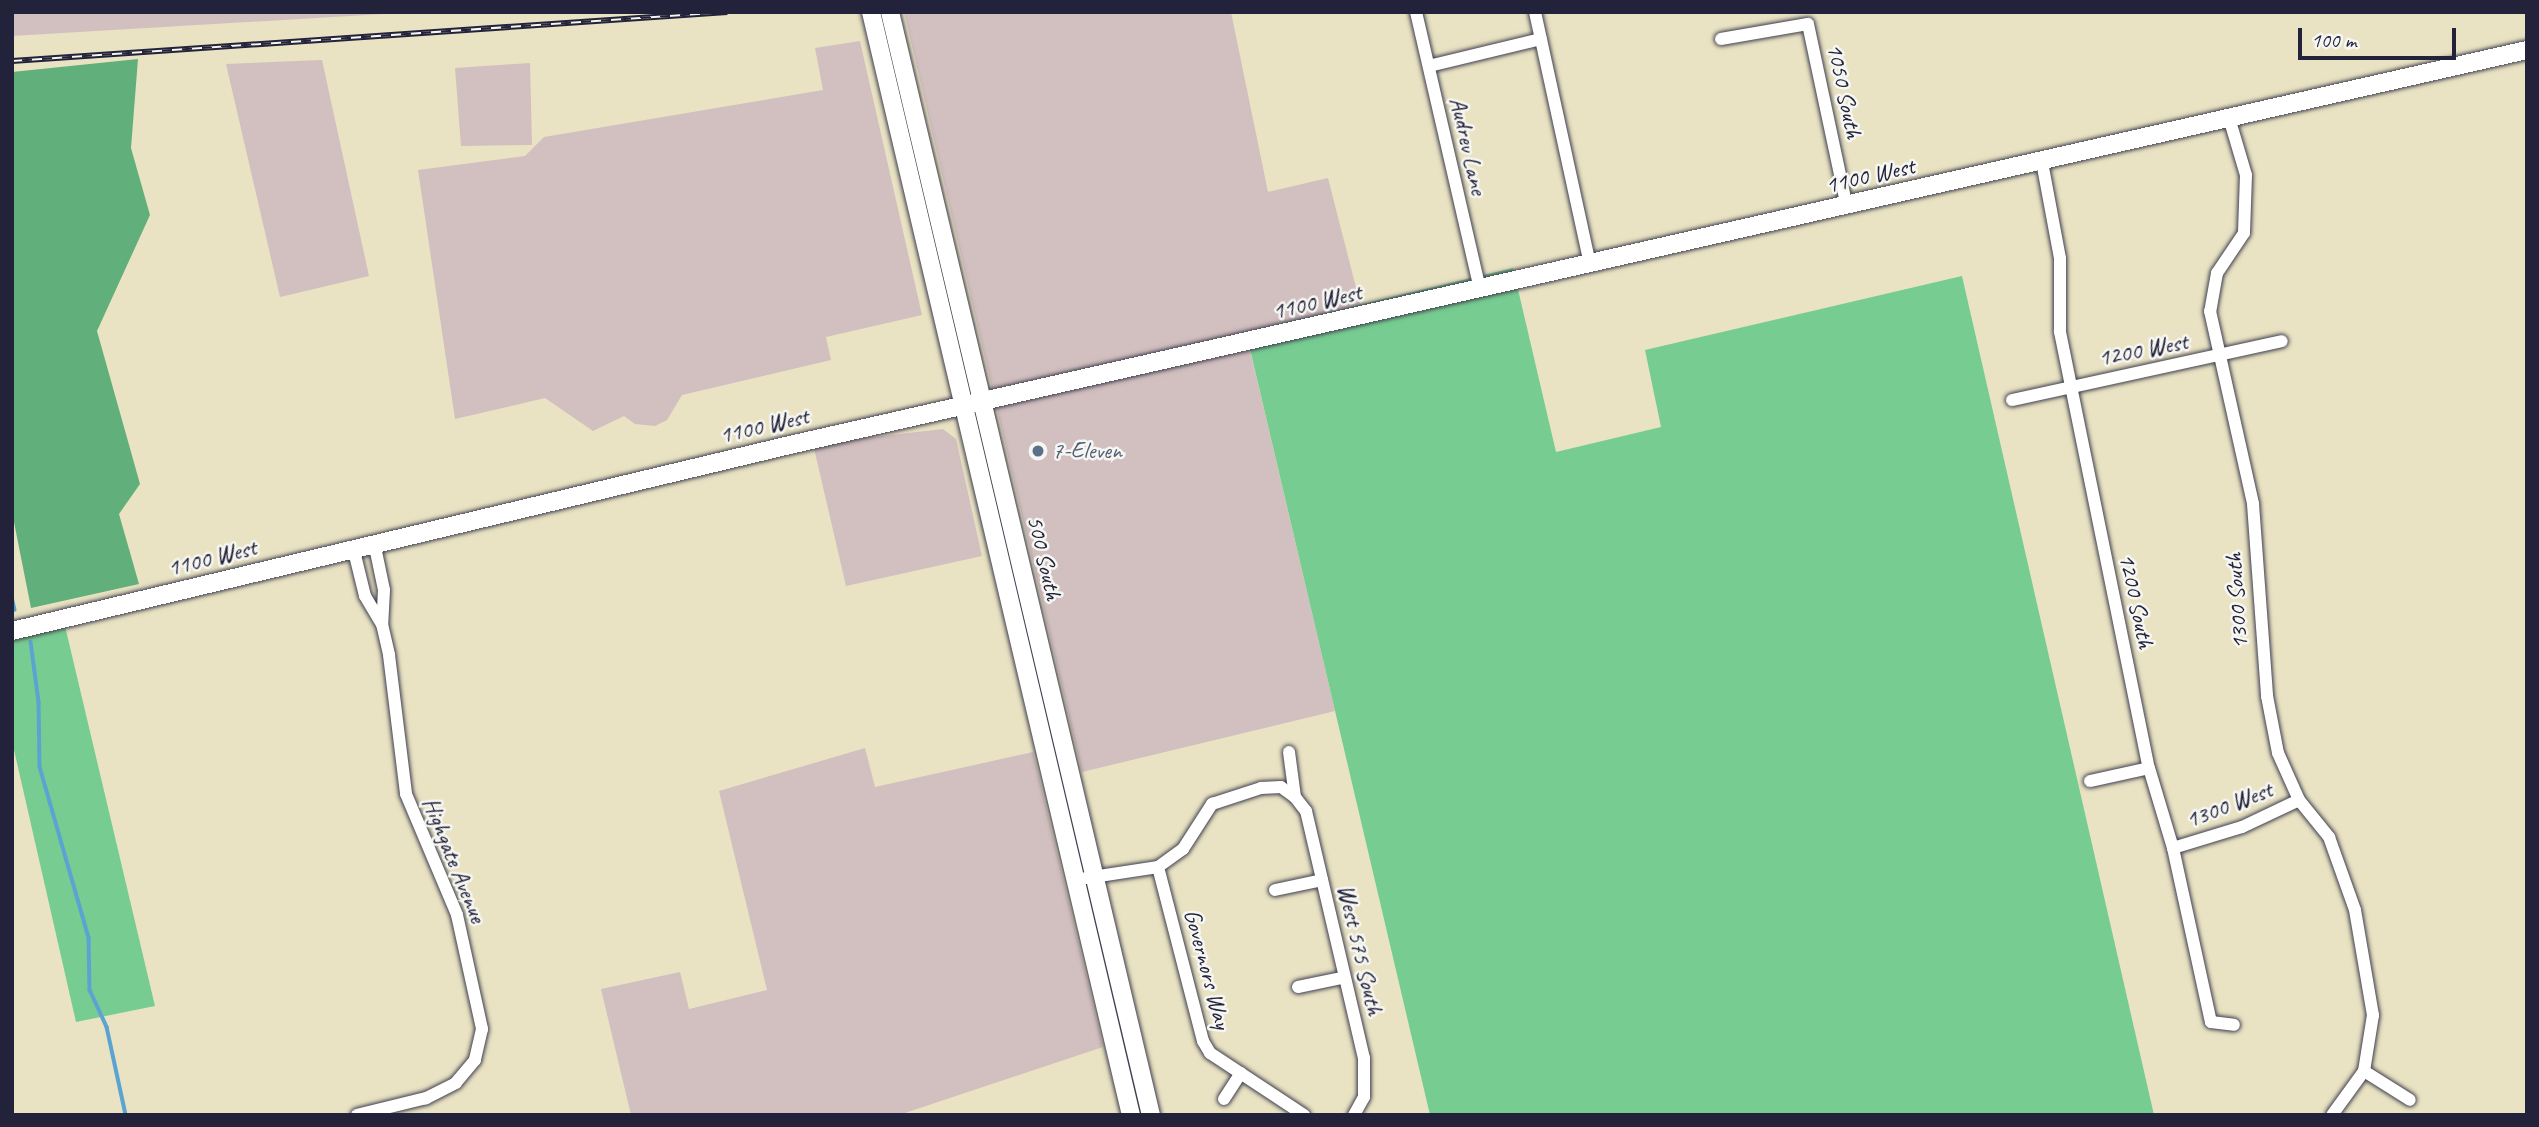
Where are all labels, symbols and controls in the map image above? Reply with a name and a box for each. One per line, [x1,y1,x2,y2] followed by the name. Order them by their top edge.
[2301,14,2458,58] scale bar
[2311,27,2356,53] text: 100 m
[1820,41,1868,141] street label: 1050 South
[1443,94,1493,198] street label: Audrev Lane
[1823,152,1917,200] street label: 1100 West
[1270,278,1364,326] street label: 1100 West
[2096,327,2190,373] street label: 1200 West
[717,402,811,450] street label: 1100 West
[1052,437,1122,465] place label: 7-Eleven
[1030,443,1046,459] marker: 7-Eleven
[1020,513,1068,603] street label: 500 South
[165,533,259,583] street label: 1100 West
[2112,551,2160,651] street label: 1200 South
[2219,552,2255,650] street label: 1300 South
[2182,775,2276,835] street label: 1300 West
[416,793,492,927] street label: Highgate Avenue
[1331,882,1389,1018] street label: West 575 South
[1177,906,1237,1032] street label: Governors Way

